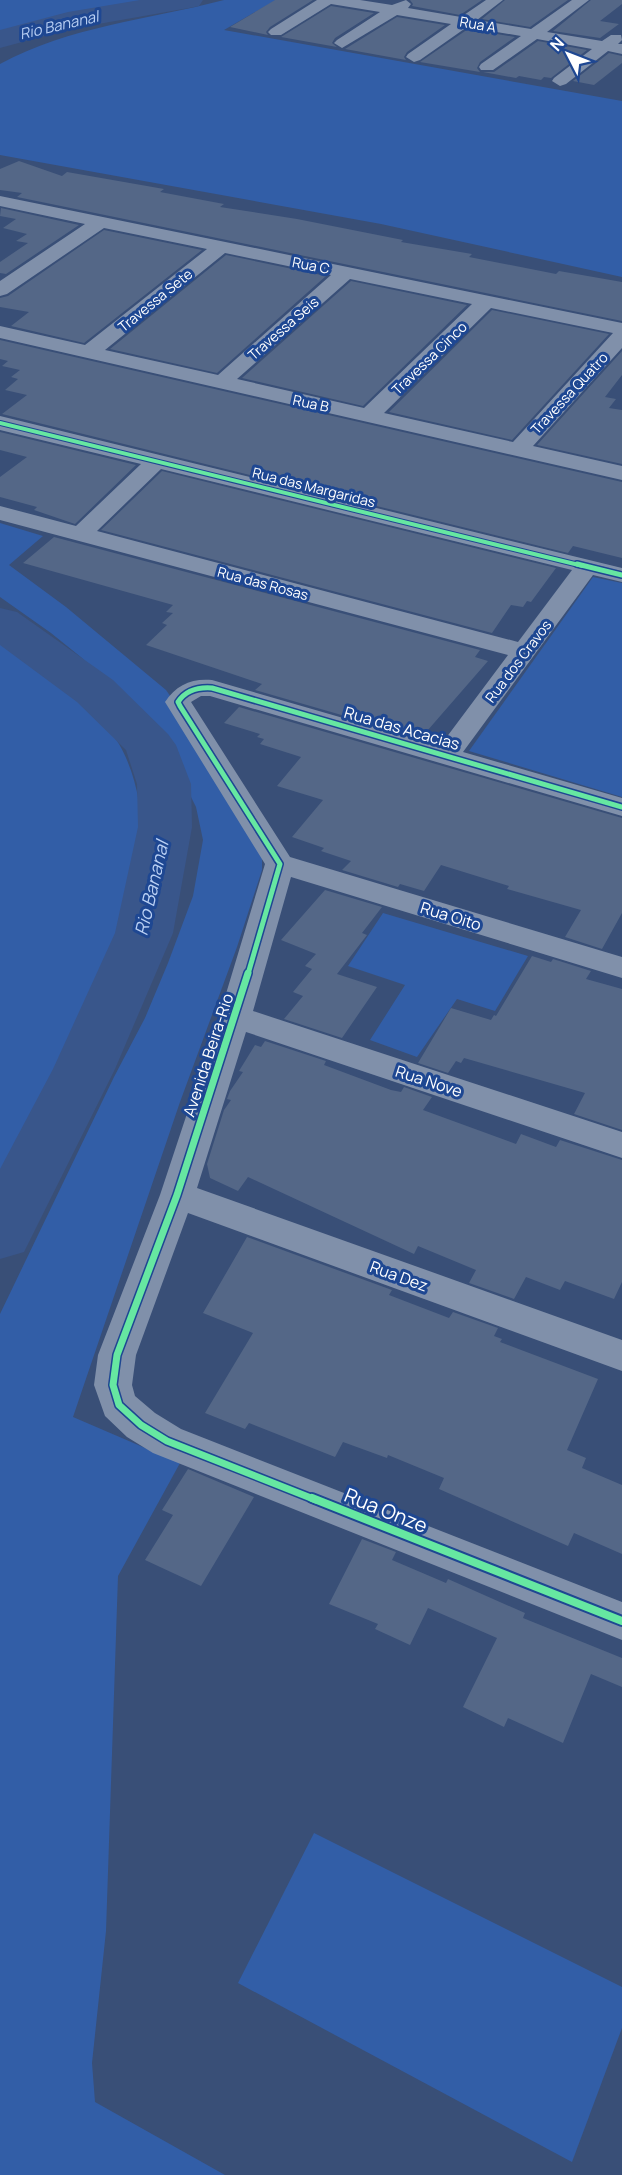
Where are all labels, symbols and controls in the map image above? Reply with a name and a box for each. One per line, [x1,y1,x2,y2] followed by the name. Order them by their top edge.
[17,5,103,44] water label: Rio Bananal
[458,11,498,37] street label: Rua A
[538,24,598,84] north arrow
[545,32,569,56] text: N
[291,252,331,278] street label: Rua C
[114,264,196,336] street label: Travessa Sete
[244,292,322,364] street label: Travessa Seis
[387,317,471,399] street label: Travessa Cinco
[526,348,612,438] street label: Travessa Quatro
[291,390,331,416] street label: Rua B
[251,463,377,511] street label: Rua das Margaridas
[215,562,311,604] street label: Rua das Rosas
[481,616,555,706] street label: Rua dos Cravos
[342,701,462,755] street label: Rua das Acacias
[128,836,174,938] water label: Rio Bananal
[418,896,484,936] street label: Rua Oito
[178,991,238,1119] street label: Avenida Beira-Rio
[393,1060,465,1102] street label: Rua Nove
[367,1255,431,1297] street label: Rua Dez
[340,1481,432,1539] street label: Rua Onze

